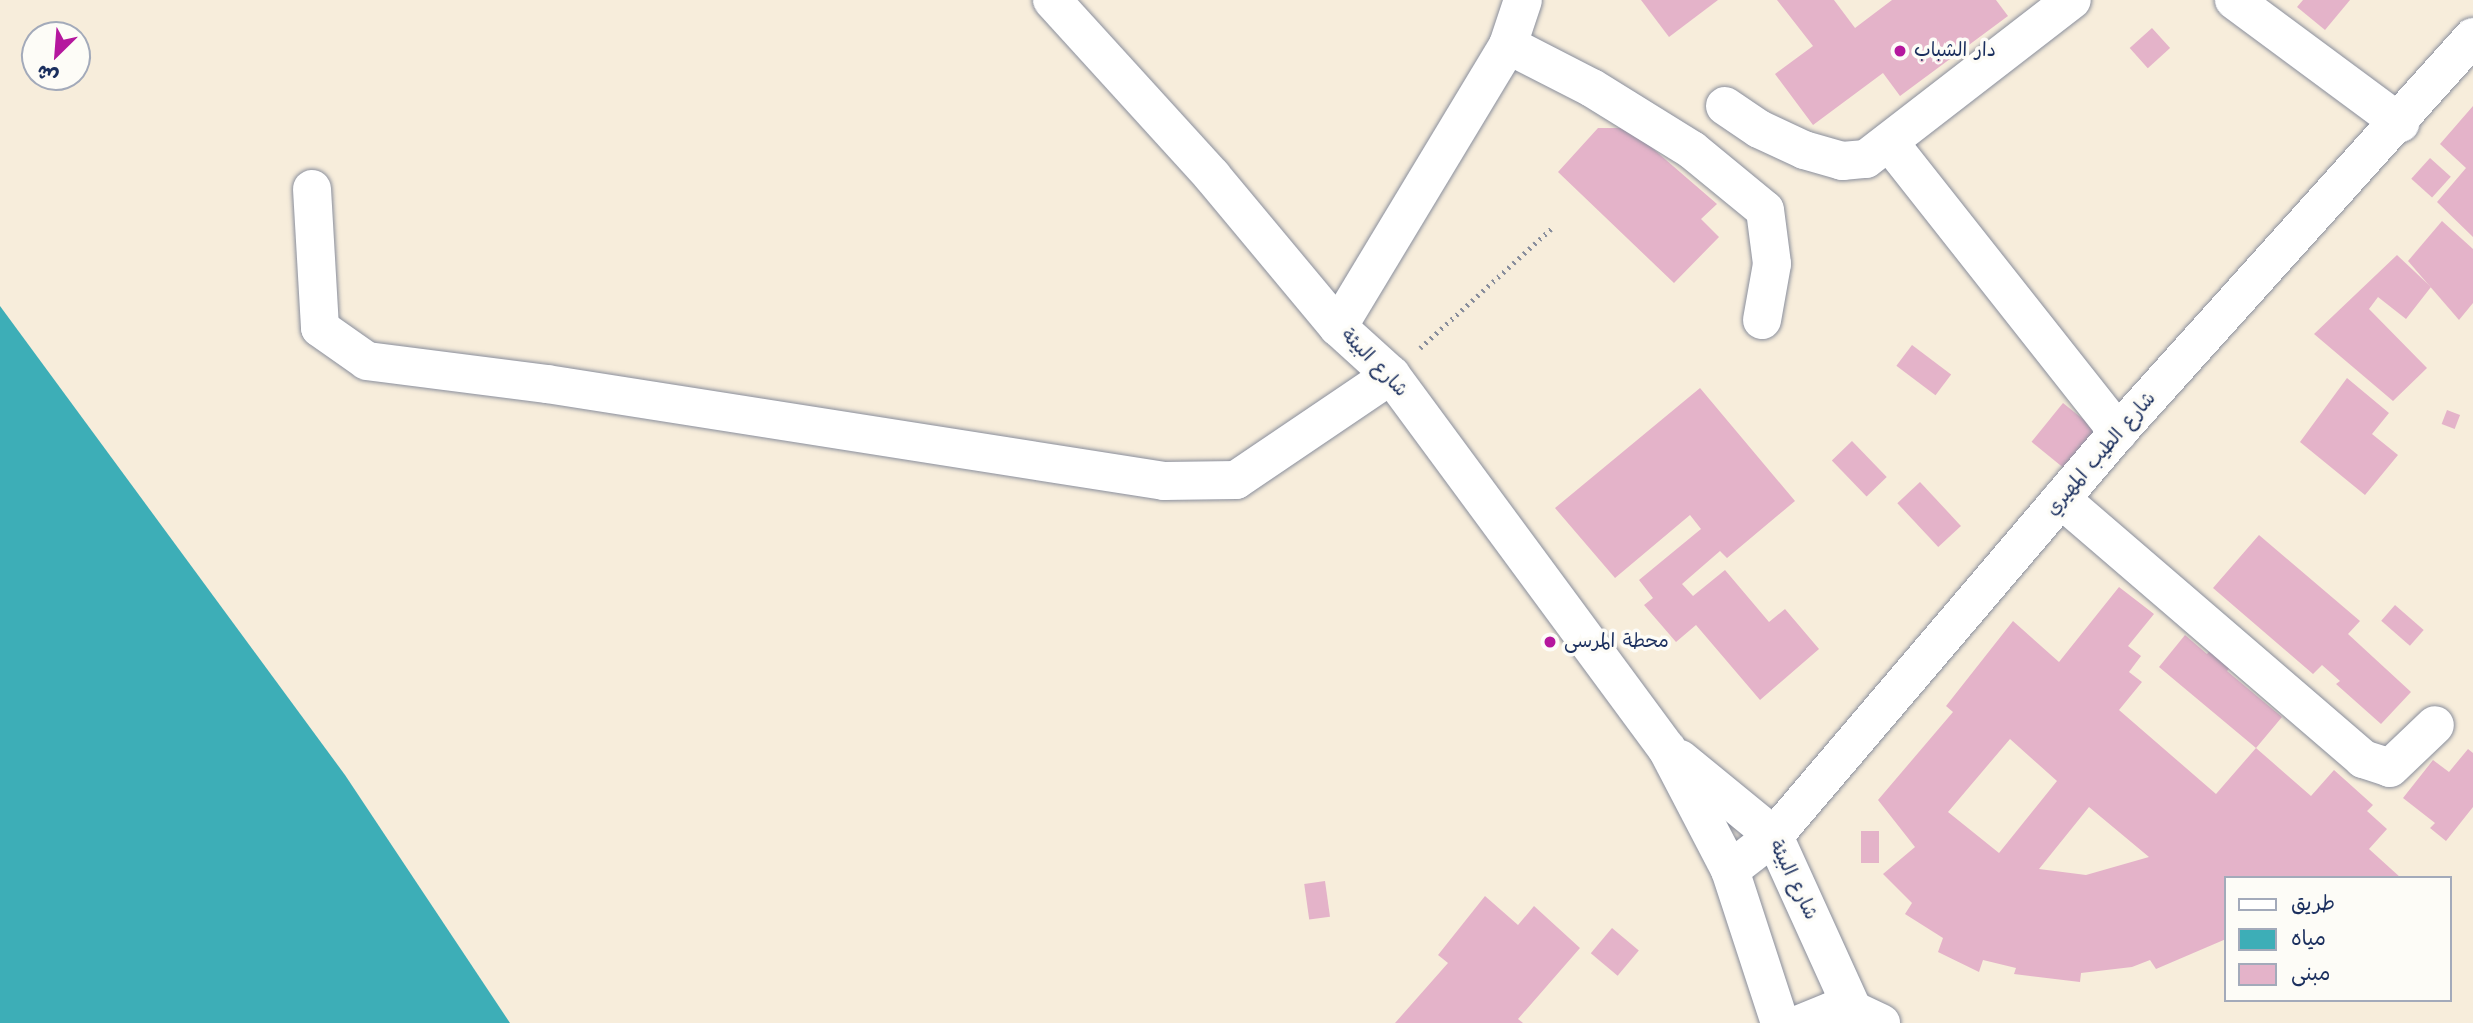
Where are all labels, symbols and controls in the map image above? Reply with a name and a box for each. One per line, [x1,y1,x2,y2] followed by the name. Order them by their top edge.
[21,21,91,91] north arrow
[1914,40,1996,62] place label: دار الشباب
[1892,43,1908,59] marker: دار الشباب
[33,57,63,90] text: ش
[1336,324,1412,402] street label: شارع البيئة
[2041,388,2161,520] street label: شارع الطيب المهيري
[1564,631,1669,653] place label: محطة المرسى
[1542,634,1558,650] marker: محطة المرسى
[1764,836,1822,924] street label: شارع البيئة
[2224,876,2452,1002] legend
[2291,889,2335,918] text: طريق
[2291,924,2326,953] text: مياه
[2291,959,2330,988] text: مبنى

